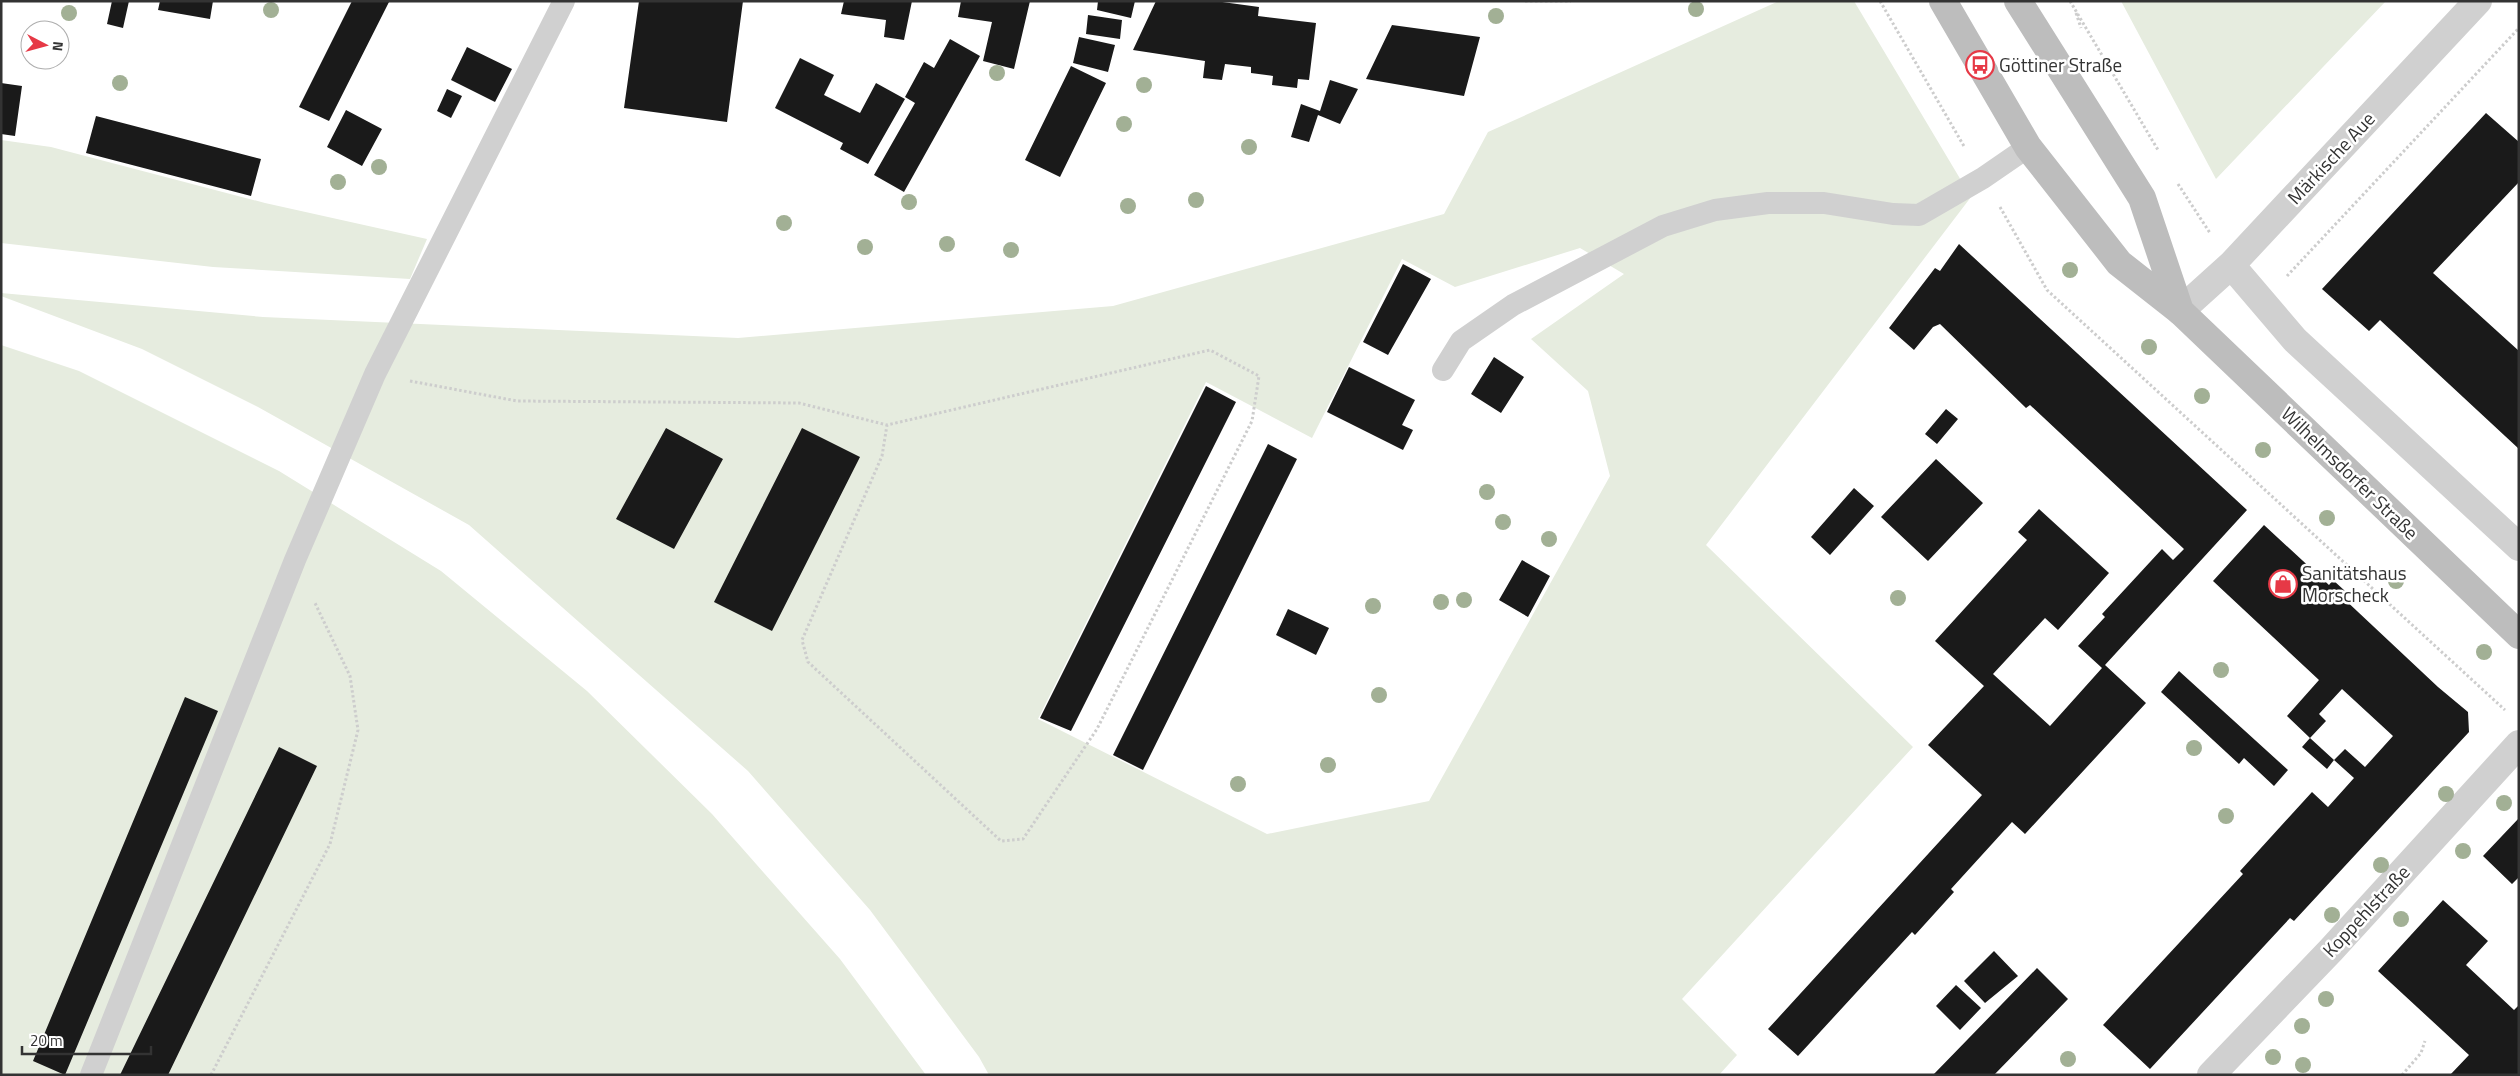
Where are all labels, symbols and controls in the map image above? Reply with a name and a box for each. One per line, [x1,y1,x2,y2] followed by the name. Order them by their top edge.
[20,20,70,70] north arrow
[47,40,69,52] text: N
[1965,50,1995,80] bus stop icon: Göttiner Straße
[1999,50,2122,79] place label: Göttiner Straße
[2280,105,2381,210] street label: Märkische Aue
[2275,399,2425,546] street label: Wilhelmsdorfer Straße
[2302,558,2407,609] place label: Sanitätshaus Morscheck
[2268,569,2298,599] shop icon: Sanitätshaus Morscheck
[2315,858,2416,963] street label: Koppehlstraße
[22,1024,151,1056] scale bar
[30,1029,63,1052] text: 20 m

